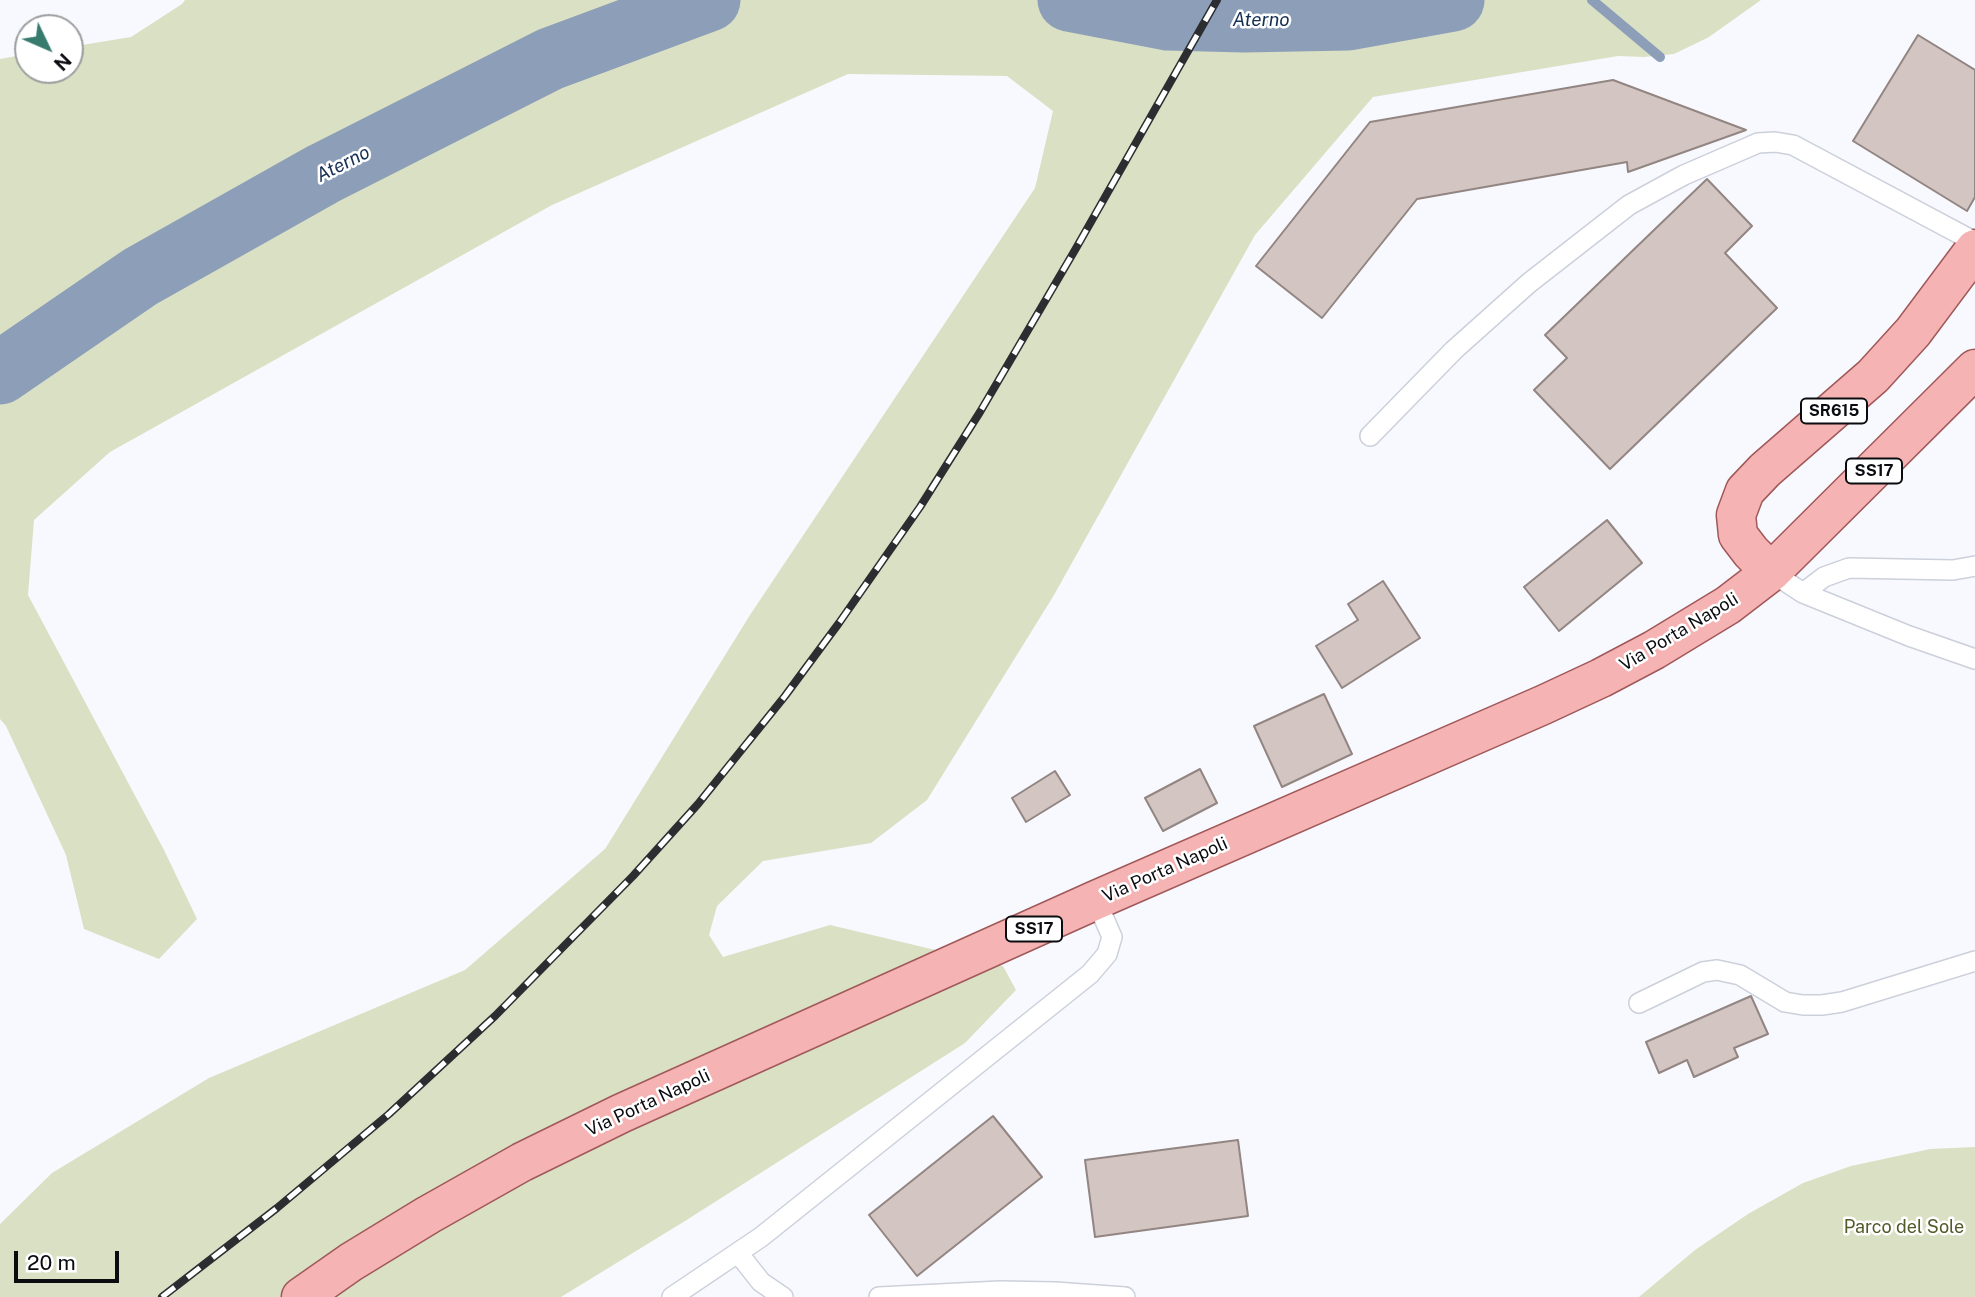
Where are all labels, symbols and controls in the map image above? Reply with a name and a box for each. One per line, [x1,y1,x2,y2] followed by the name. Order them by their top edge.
[1232,9,1290,31] water label: Aterno
[14,14,84,84] north arrow
[50,49,76,75] text: N
[312,141,374,187] water label: Aterno
[1801,398,1867,424] road number: SR615
[1846,458,1902,484] road number: SS17
[1616,588,1742,676] street label: Via Porta Napoli
[1099,833,1231,907] street label: Via Porta Napoli
[1006,917,1062,942] road number: SS17
[582,1065,714,1141] street label: Via Porta Napoli
[1844,1216,1964,1238] park label: Parco del Sole
[18,1238,122,1282] scale bar
[27,1250,76,1275] text: 20 m

